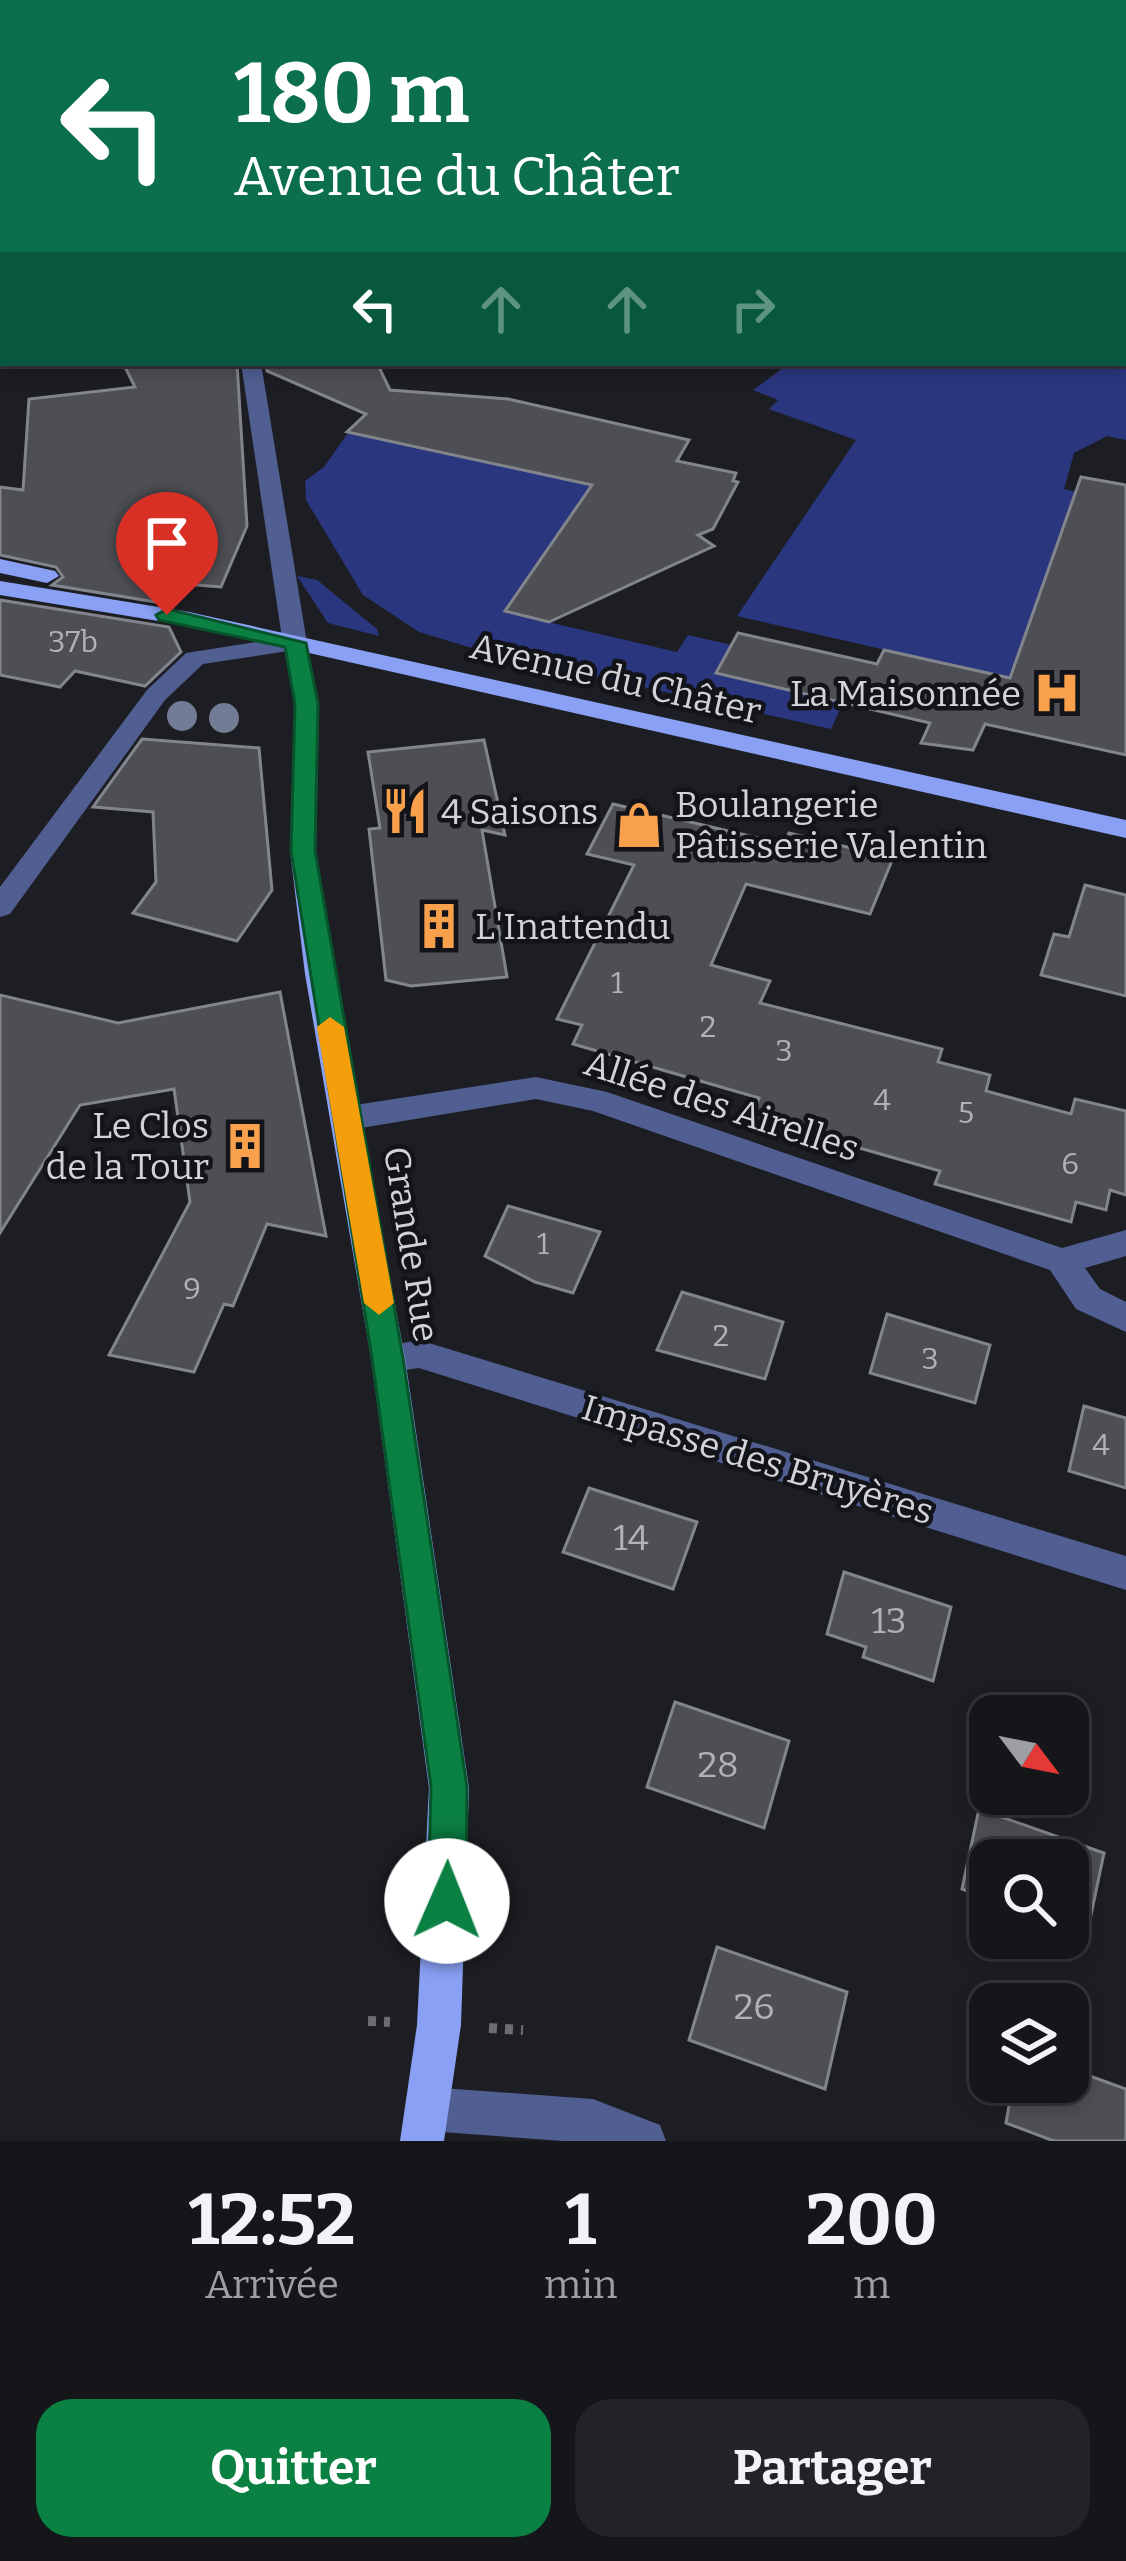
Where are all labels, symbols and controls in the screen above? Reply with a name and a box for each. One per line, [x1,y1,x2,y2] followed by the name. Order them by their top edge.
[234,43,469,144] text: 180 m
[36,48,192,204] icon: left
[234,145,680,209] text: Avenue du Châter
[342,276,408,342] icon: left
[468,276,534,342] icon: ahead
[594,276,660,342] icon: ahead
[720,276,786,342] icon: right
[116,492,218,615] pin
[134,510,200,576] icon: arrive
[48,624,98,660] house number: 37b
[466,624,766,734] street label: Avenue du Châter
[1032,668,1082,718] hospital icon: La Maisonnée
[790,672,1021,716] place label: La Maisonnée
[675,783,987,868] place label: Boulangerie Pâtisserie Valentin
[380,786,430,836] restaurant icon: 4 Saisons
[441,790,598,834] place label: 4 Saisons
[614,800,664,850] shop icon: Boulangerie Pâtisserie Valentin
[414,901,464,951] building icon: L'Inattendu
[475,905,670,949] place label: L'Inattendu
[611,965,623,1001] house number: 1
[700,1009,716,1045] house number: 2
[775,1033,793,1069] house number: 3
[579,1041,864,1171] street label: Allée des Airelles
[873,1082,891,1118] house number: 4
[958,1095,974,1131] house number: 5
[46,1104,209,1189] place label: Le Clos de la Tour
[220,1121,270,1171] building icon: Le Clos de la Tour
[374,1143,448,1345] street label: Grande Rue
[1061,1146,1079,1182] house number: 6
[537,1226,549,1262] house number: 1
[183,1271,201,1307] house number: 9
[713,1318,729,1354] house number: 2
[921,1341,939,1377] house number: 3
[577,1386,939,1534] street label: Impasse des Bruyères
[1092,1427,1110,1463] house number: 4
[613,1516,649,1560] house number: 14
[871,1599,907,1643] house number: 13
[969,1695,1089,1815] north arrow
[969,1695,1089,2103] map controls
[697,1743,739,1787] house number: 28
[384,1838,510,1964] position arrow
[969,1839,1089,1959] button: search
[969,1983,1089,2103] button: layers
[734,1985,774,2029] house number: 26
[188,2177,356,2263] text: 12:52
[565,2177,596,2263] text: 1
[806,2177,938,2263] text: 200
[205,2262,339,2308] text: Arrivée
[544,2262,617,2308] text: min
[853,2262,890,2308] text: m
[36,2399,551,2537] button: Quitter
[575,2399,1090,2537] button: Partager

